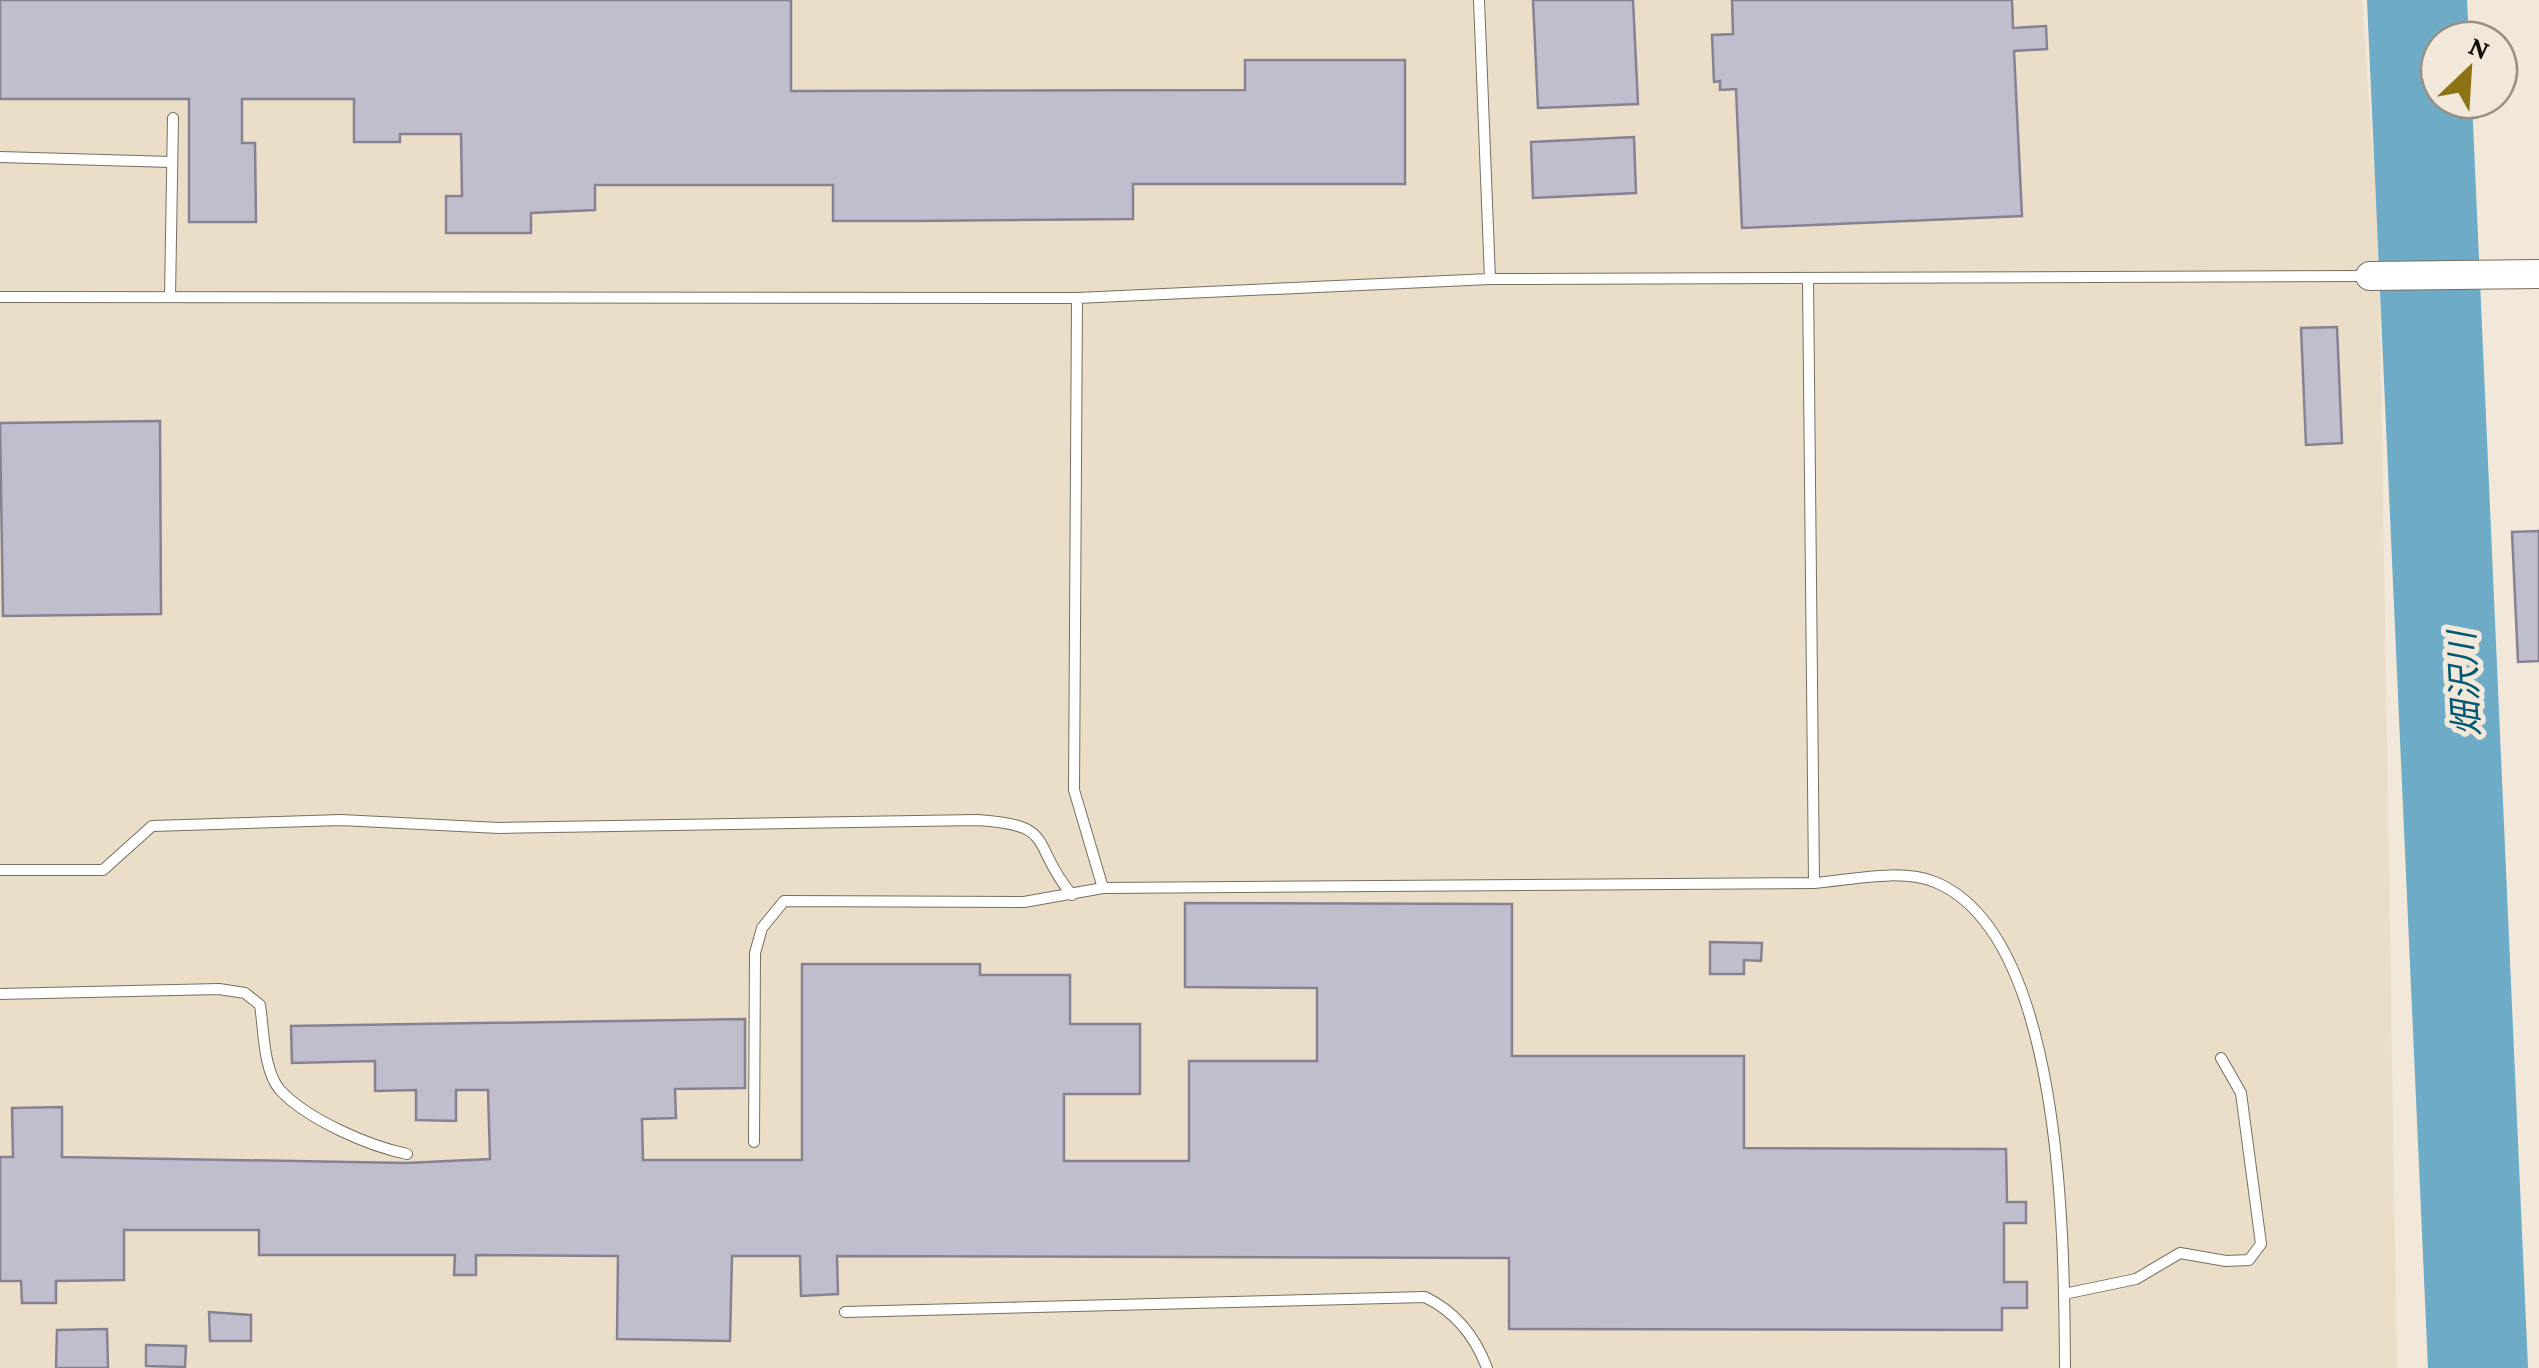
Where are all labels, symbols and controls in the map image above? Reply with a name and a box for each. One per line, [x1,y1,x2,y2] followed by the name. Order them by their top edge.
[2419,20,2519,120] north arrow
[2464,30,2495,66] text: N
[2443,627,2487,737] water label: 畑沢川

